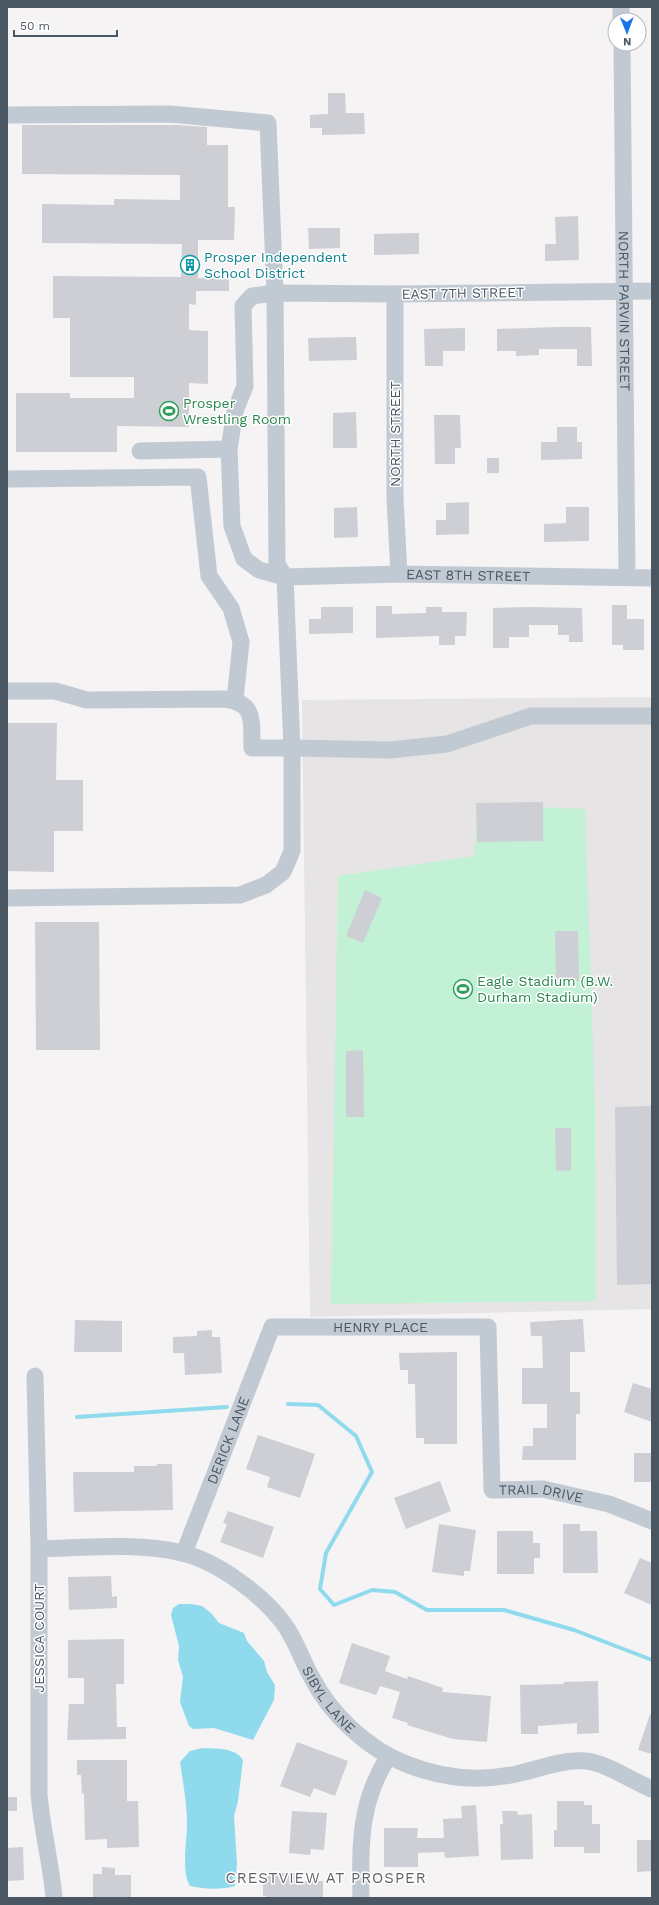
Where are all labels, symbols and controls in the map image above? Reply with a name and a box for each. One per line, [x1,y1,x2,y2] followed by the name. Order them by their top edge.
[14,12,117,38] scale bar
[607,12,647,52] north arrow
[20,19,50,33] text: 50 m
[623,35,631,48] text: N
[616,231,633,392] street label: NORTH PARVIN STREET
[204,249,347,281] place label: Prosper Independent School District
[179,254,201,276] building icon: Prosper Independent School District
[401,284,525,302] street label: EAST 7TH STREET
[387,381,403,487] street label: NORTH STREET
[183,395,291,427] place label: Prosper Wrestling Room
[158,400,180,422] sports icon: Prosper Wrestling Room
[406,566,531,584] street label: EAST 8TH STREET
[477,973,613,1005] place label: Eagle Stadium (B.W. Durham Stadium)
[452,978,474,1000] sports icon: Eagle Stadium (B.W. Durham Stadium)
[333,1319,428,1335] street label: HENRY PLACE
[204,1394,252,1486] street label: DERICK LANE
[498,1481,585,1506] street label: TRAIL DRIVE
[31,1583,47,1693] street label: JESSICA COURT
[299,1663,359,1736] street label: SIBYL LANE
[225,1869,427,1887] district label: CRESTVIEW AT PROSPER

